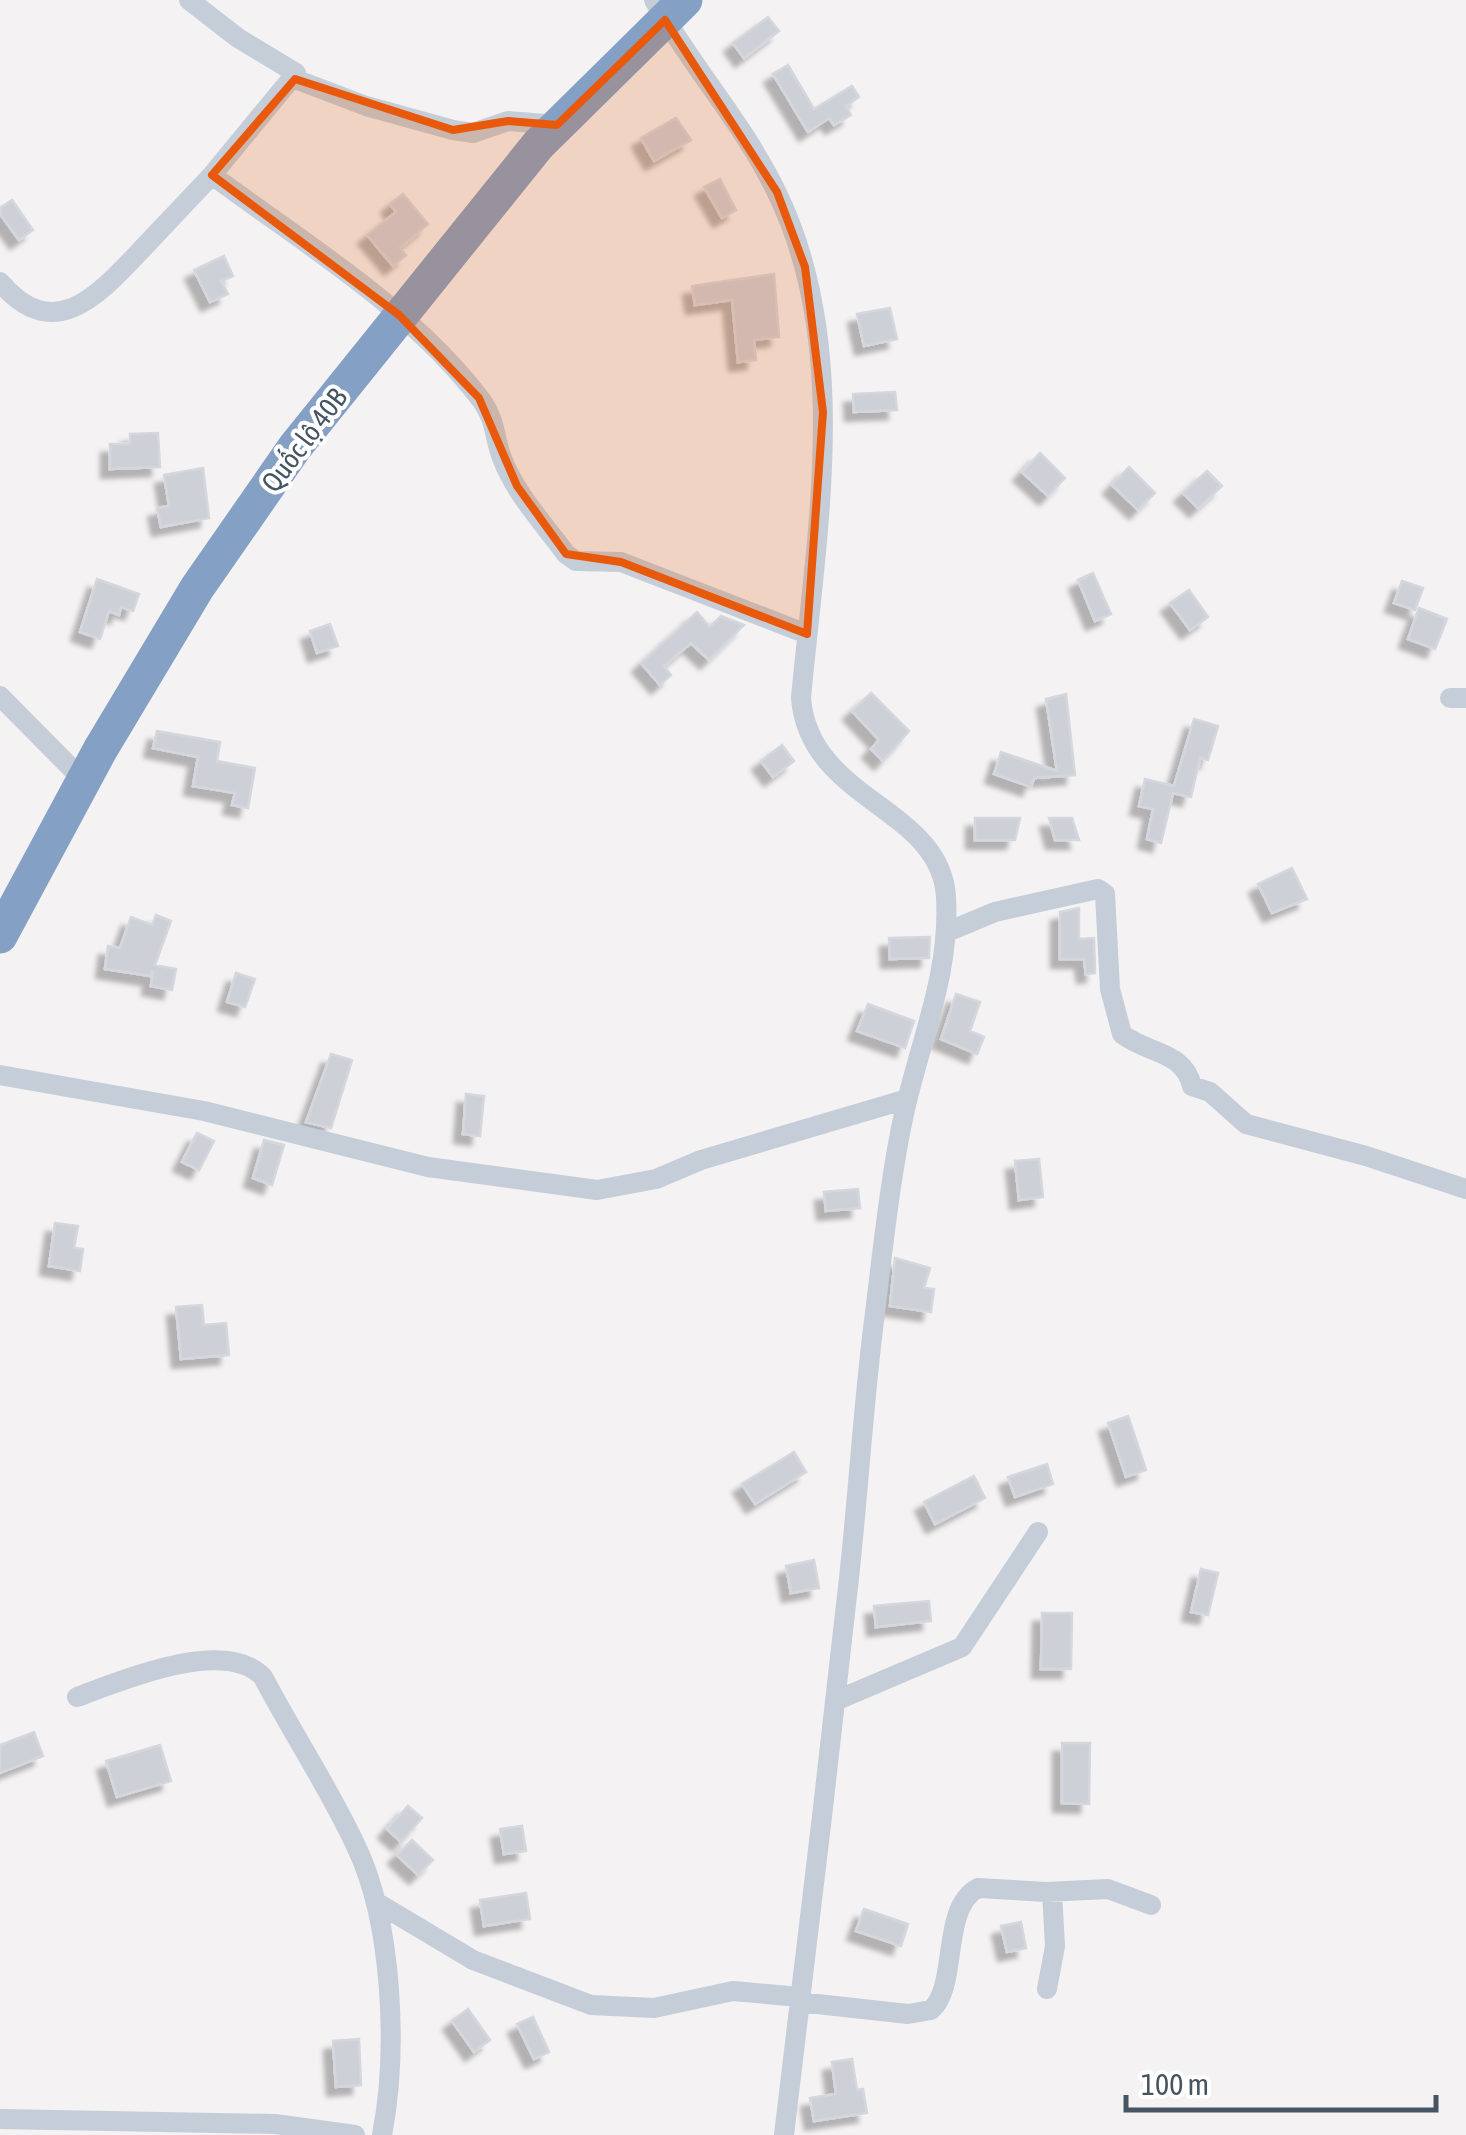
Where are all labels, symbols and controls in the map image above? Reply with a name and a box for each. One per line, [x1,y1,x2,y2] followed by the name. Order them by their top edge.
[255,382,353,498] street label: Quốc lộ 40B
[1126,2050,1436,2112] scale bar
[1141,2067,1209,2101] text: 100 m

